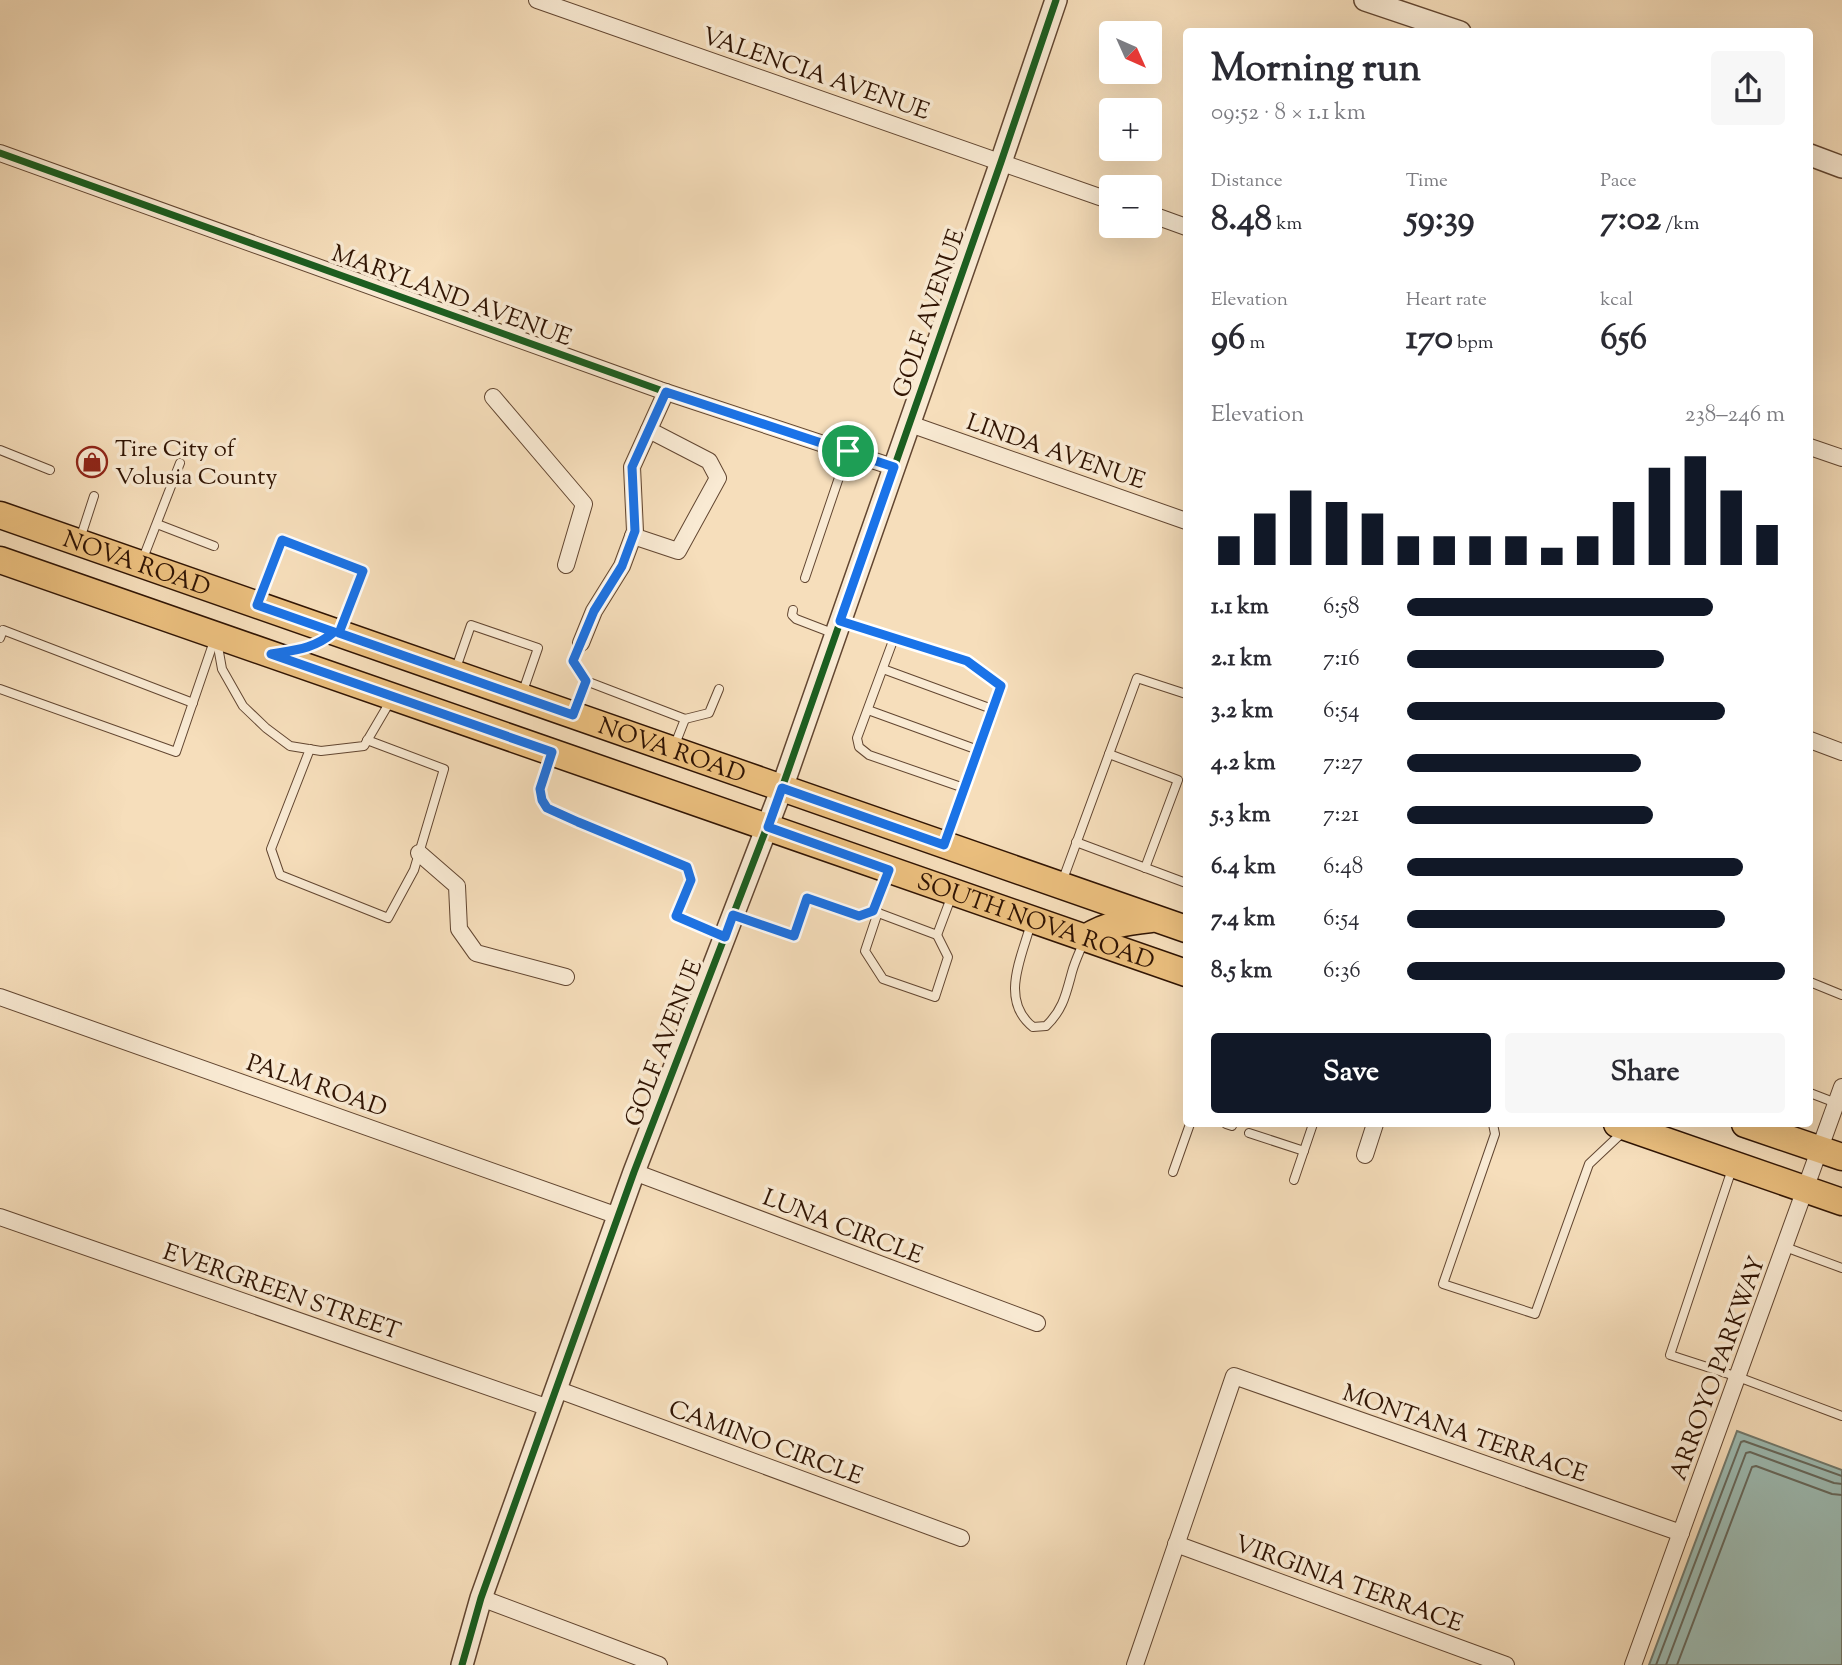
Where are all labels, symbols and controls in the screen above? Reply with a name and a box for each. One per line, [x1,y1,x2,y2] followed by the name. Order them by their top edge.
[697,20,934,130] street label: VALENCIA AVENUE
[1099,21,1162,84] north arrow
[1099,21,1162,238] map controls
[1211,44,1421,98] text: Morning run
[1711,51,1785,125] button: share
[1211,97,1366,130] text: 09:52 · 8 × 1.1 km
[1099,98,1162,161] button: +
[1211,168,1283,195] text: Distance
[1406,168,1448,195] text: Time
[1600,168,1637,195] text: Pace
[1099,175,1162,238] button: −
[1211,195,1272,246] text: 8.48
[1406,195,1475,246] text: 59:39
[1600,195,1661,246] text: 7:02
[1272,211,1302,238] text: km
[1661,211,1700,238] text: /km
[885,224,975,402] street label: GOLF AVENUE
[327,238,577,356] street label: MARYLAND AVENUE
[1211,287,1288,314] text: Elevation
[1406,287,1487,314] text: Heart rate
[1600,287,1633,314] text: kcal
[1211,314,1245,365] text: 96
[1406,314,1453,365] text: 170
[1600,314,1647,365] text: 656
[1245,330,1265,357] text: m
[1453,330,1493,357] text: bpm
[1211,399,1304,432] text: Elevation
[1685,399,1785,432] text: 238–246 m
[961,406,1150,500] street label: LINDA AVENUE
[818,421,878,481] pin
[829,432,867,470] icon: arrive
[115,433,278,495] place label: Tire City of Volusia County
[75,445,109,479] shop icon: Tire City of Volusia County
[58,523,215,606] street label: NOVA ROAD
[1211,591,1269,624] text: 1.1 km
[1323,591,1360,624] text: 6:58
[1211,643,1272,676] text: 2.1 km
[1323,643,1360,676] text: 7:16
[1211,695,1273,728] text: 3.2 km
[1323,695,1360,728] text: 6:54
[593,710,750,793] street label: NOVA ROAD
[1211,747,1276,780] text: 4.2 km
[1323,747,1363,780] text: 7:27
[1211,799,1270,832] text: 5.3 km
[1323,799,1359,832] text: 7:21
[1211,851,1276,884] text: 6.4 km
[1323,851,1363,884] text: 6:48
[912,866,1159,980] street label: SOUTH NOVA ROAD
[1211,903,1275,936] text: 7.4 km
[1323,903,1360,936] text: 6:54
[617,955,712,1132] street label: GOLF AVENUE
[1211,955,1272,988] text: 8.5 km
[1323,955,1361,988] text: 6:36
[1211,1033,1491,1113] button: Save
[1505,1033,1785,1113] button: Share
[241,1047,391,1127] street label: PALM ROAD
[757,1182,928,1274] street label: LUNA CIRCLE
[158,1236,405,1350] street label: EVERGREEN STREET
[1662,1252,1775,1486] street label: ARROYO PARKWAY
[1337,1377,1592,1493] street label: MONTANA TERRACE
[663,1393,868,1495] street label: CAMINO CIRCLE
[1229,1528,1468,1642] street label: VIRGINIA TERRACE

